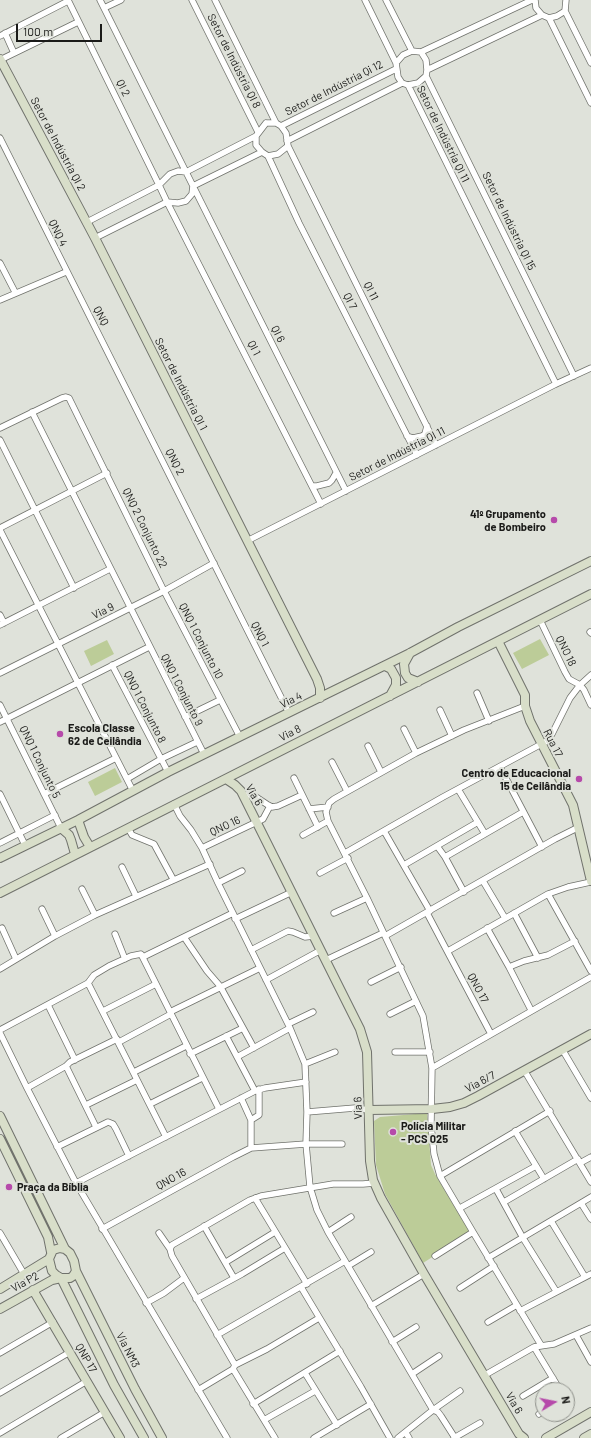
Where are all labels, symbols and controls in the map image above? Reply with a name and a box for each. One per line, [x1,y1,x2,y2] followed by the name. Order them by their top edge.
[205,12,263,110] street label: Setor de Indústria QI 8
[18,16,104,42] scale bar
[23,24,53,38] text: 100 m
[283,58,385,118] street label: Setor de Indústria Qi 12
[113,77,133,99] street label: QI 2
[414,83,472,185] street label: Setor de Indústria QI 11
[28,95,88,193] street label: Setor de Indústria QI 2
[479,170,539,272] street label: Setor de Indústria QI 15
[46,217,70,249] street label: QNQ 4
[361,280,381,302] street label: QI 11
[340,291,360,311] street label: QI 7
[90,304,112,328] street label: QNQ
[268,323,288,345] street label: QI 6
[152,336,210,432] street label: Setor de Indústria QI 1
[245,338,263,358] street label: QI 1
[347,424,447,484] street label: Setor de Indústria QI 11
[163,446,187,478] street label: QNQ 2
[120,486,170,570] street label: QNQ 2 Conjunto 22
[470,507,546,533] place label: 41º Grupamento de Bombeiro
[549,515,559,525] marker: 41º Grupamento de Bombeiro
[90,600,116,622] street label: Via 9
[176,601,226,681] street label: QNQ 1 Conjunto 10
[248,619,272,649] street label: QNQ 1
[553,634,579,668] street label: QNO 18
[158,652,206,728] street label: QNQ 1 Conjunto 9
[121,669,169,745] street label: QNQ 1 Conjunto 8
[278,689,304,711] street label: Via 4
[68,721,142,747] place label: Escola Classe 62 de Ceilândia
[277,722,303,744] street label: Via 8
[17,724,63,800] street label: QNQ 1 Conjunto 5
[540,727,566,759] street label: Rua 17
[55,729,65,739] marker: Escola Classe 62 de Ceilândia
[462,766,571,792] place label: Centro de Educacional 15 de Ceilândia
[574,774,584,784] marker: Centro de Educacional 15 de Ceilândia
[243,782,265,808] street label: Via 6
[208,813,242,839] street label: QNO 16
[465,971,491,1005] street label: QNO 17
[463,1069,497,1095] street label: Via 6/7
[351,1096,365,1120] street label: Via 6
[401,1119,466,1145] place label: Polícia Militar - PCS 025
[388,1127,398,1137] marker: Polícia Militar - PCS 025
[154,1165,188,1193] street label: QNO 16
[17,1180,89,1194] place label: Praça da Bíblia
[4,1182,14,1192] marker: Praça da Bíblia
[9,1269,41,1295] street label: Via P2
[113,1330,143,1370] street label: Via NM3
[72,1341,100,1375] street label: QNP 17
[535,1382,575,1422] north arrow
[503,1390,525,1416] street label: Via 6
[559,1395,573,1405] text: N

